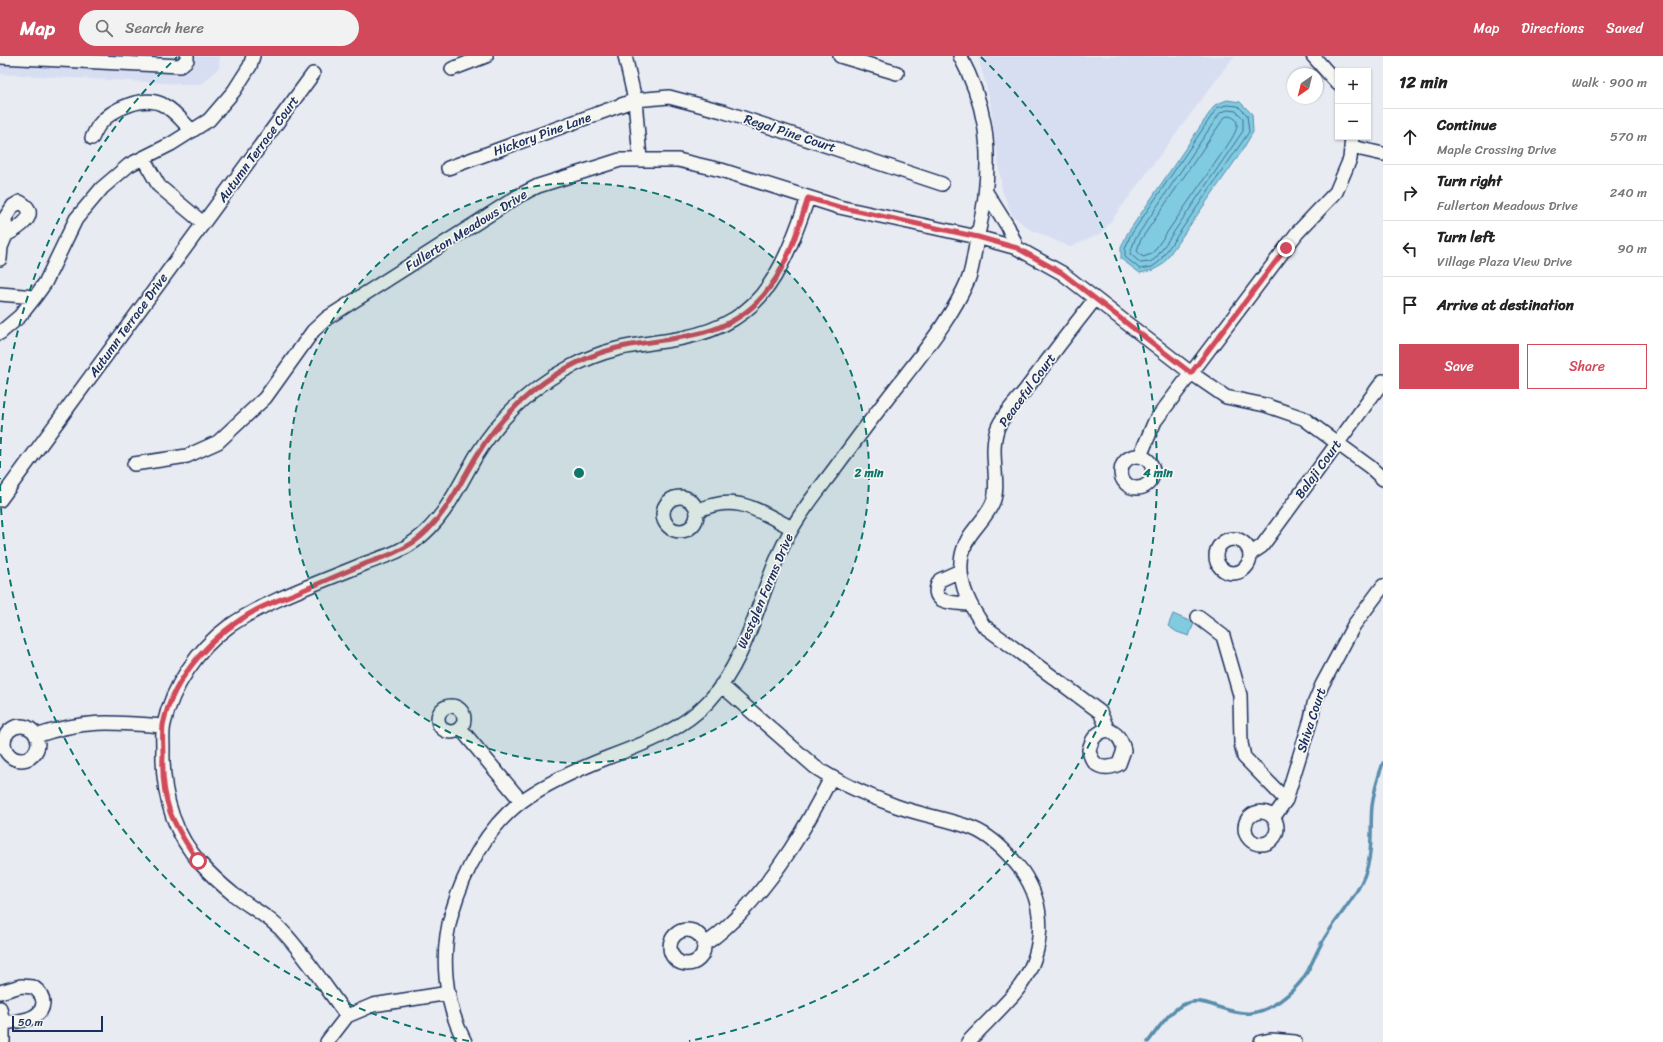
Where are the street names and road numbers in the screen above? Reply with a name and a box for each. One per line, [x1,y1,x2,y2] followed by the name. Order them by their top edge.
[211,91,305,208] street label: Autumn Terrace Court
[490,106,594,162] street label: Hickory Pine Lane
[741,107,839,159] street label: Regal Pine Court
[400,183,532,277] street label: Fullerton Meadows Drive
[82,268,174,383] street label: Autumn Terrace Drive
[992,348,1062,432] street label: Peaceful Court
[1288,434,1348,504] street label: Balaji Court
[730,529,800,652] street label: Westglen Farms Drive
[1290,684,1332,755] street label: Shiva Court

